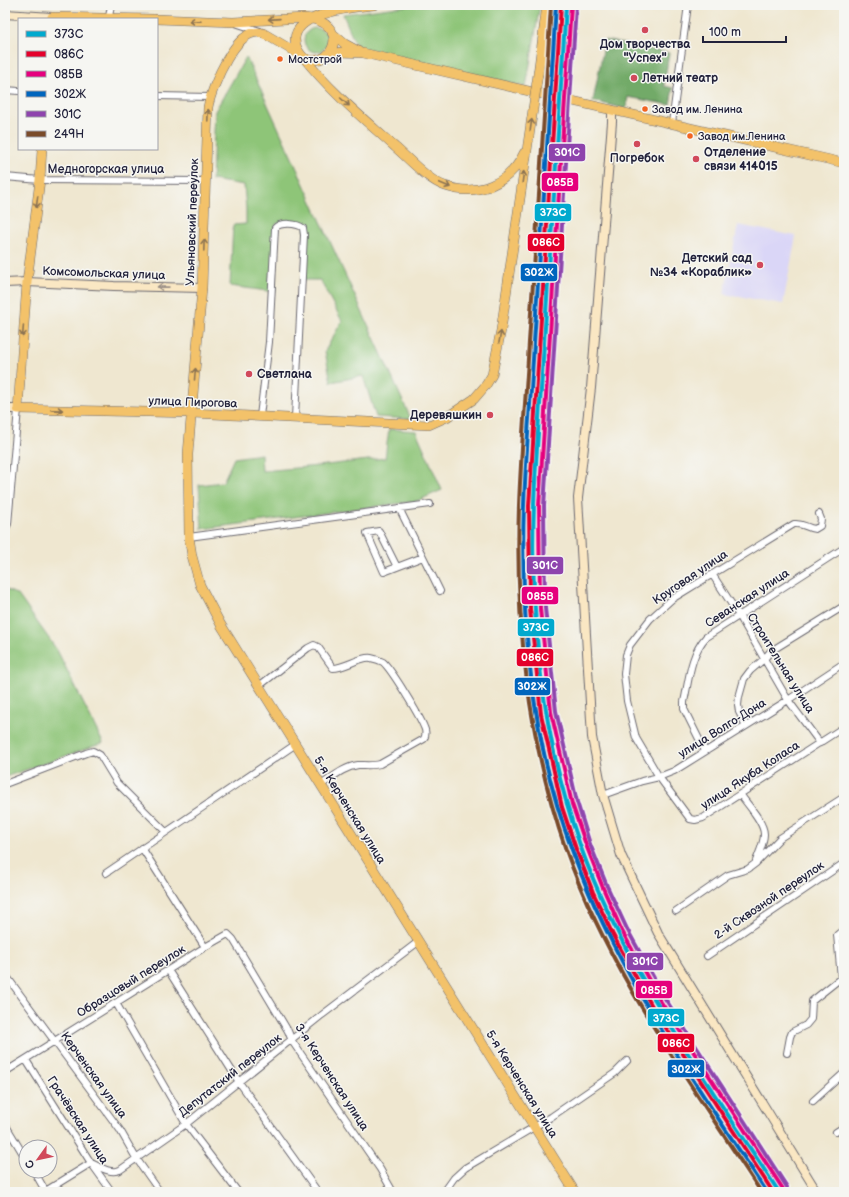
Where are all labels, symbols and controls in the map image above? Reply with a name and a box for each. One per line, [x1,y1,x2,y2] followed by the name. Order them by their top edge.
[268,16,281,23] one-way arrow
[189,17,202,24] one-way arrow
[18,18,158,150] legend
[703,18,786,44] scale bar
[640,25,650,35] marker: Дом творчества "Успех"
[709,25,741,40] text: 100 m
[54,27,84,42] text: 373C
[600,37,691,66] place label: Дом творчества "Успех"
[54,47,84,62] text: 086С
[288,53,342,66] place label: Мостстрой
[275,54,285,64] marker: Мостстрой
[54,67,83,82] text: 085В
[641,71,718,86] place label: Летний театр
[629,73,639,83] marker: Летний театр
[54,87,87,102] text: 302Ж
[340,97,350,106] one-way arrow
[652,103,743,116] place label: Завод им. Ленина
[640,104,650,114] marker: Завод им. Ленина
[54,107,81,122] text: 301С
[204,109,212,122] one-way arrow
[527,119,535,132] one-way arrow
[54,127,84,142] text: 249Н
[698,130,786,143] place label: Завод им.Ленина
[685,131,695,141] marker: Завод им.Ленина
[632,139,642,149] marker: Погребок
[548,143,586,162] line badge: 301С
[704,145,778,174] place label: Отделение связи 414015
[554,146,580,159] text: 301С
[610,151,665,166] place label: Погребок
[691,154,701,164] marker: Отделение связи 414015
[183,157,202,286] street label: Ульяновский переулок
[48,162,164,177] street label: Медногорская улица
[519,171,527,184] one-way arrow
[541,172,579,192] line badge: 085В
[547,176,573,189] text: 085В
[438,182,450,189] one-way arrow
[33,195,41,208] one-way arrow
[534,203,572,222] line badge: 373C
[540,206,567,219] text: 373C
[527,233,565,252] line badge: 086С
[532,236,560,249] text: 086С
[200,239,207,252] one-way arrow
[650,251,753,280] place label: Детский сад №34 «Кораблик»
[755,260,765,270] marker: Детский сад №34 «Кораблик»
[520,263,558,282] line badge: 302Ж
[42,264,166,283] street label: Комсомольская улица
[524,266,554,279] text: 302Ж
[157,283,170,291] one-way arrow
[20,324,27,337] one-way arrow
[496,331,504,344] one-way arrow
[257,367,313,382] place label: Светлана
[191,368,198,381] one-way arrow
[244,369,254,379] marker: Светлана
[148,393,238,412] street label: улица Пирогова
[50,406,63,414] one-way arrow
[410,408,482,423] place label: Деревяшкин
[485,410,495,420] marker: Деревяшкин
[650,547,731,608] street label: Круговая улица
[526,556,564,575] line badge: 301С
[532,559,558,572] text: 301С
[702,566,792,631] street label: Севанская улица
[521,586,559,605] line badge: 085В
[527,590,553,603] text: 085В
[744,610,818,716] street label: Строительная улица
[517,618,555,637] line badge: 373C
[523,621,550,634] text: 373C
[516,648,554,667] line badge: 086С
[521,651,549,664] text: 086С
[514,677,551,696] line badge: 302Ж
[517,680,547,693] text: 302Ж
[676,695,769,761] street label: улица Волго-Дона
[698,738,802,813] street label: улица Якуба Коласа
[310,754,389,867] street label: 5-я Керченская улица
[711,858,828,943] street label: 2-й Сквозной переулок
[74,942,189,1021] street label: Образцовый переулок
[626,952,664,971] line badge: 301С
[632,955,658,968] text: 301С
[635,980,673,999] line badge: 085В
[641,984,667,997] text: 085В
[647,1008,685,1027] line badge: 373C
[653,1012,680,1025] text: 373C
[291,1021,372,1134] street label: 3-я Керченская улица
[482,1028,561,1141] street label: 5-я Керченская улица
[57,1029,130,1121] street label: Керченская улица
[176,1030,285,1120] street label: Депутатский переулок
[657,1033,695,1053] line badge: 086С
[662,1037,690,1050] text: 086С
[667,1059,705,1078] line badge: 302Ж
[671,1063,701,1076] text: 302Ж
[44,1073,112,1167] street label: Грачёвская улица
[18,1139,58,1179] north arrow
[22,1157,38,1171] text: С

